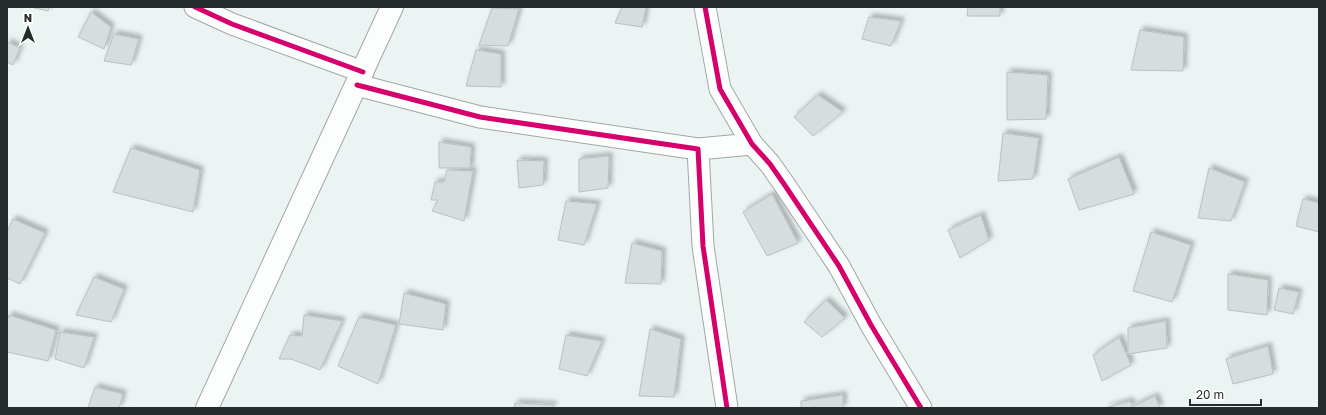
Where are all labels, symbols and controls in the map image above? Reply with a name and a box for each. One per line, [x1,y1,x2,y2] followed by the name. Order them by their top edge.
[8,8,48,48] north arrow
[24,11,32,24] text: N
[1190,381,1261,407] scale bar
[1196,387,1224,402] text: 20 m

